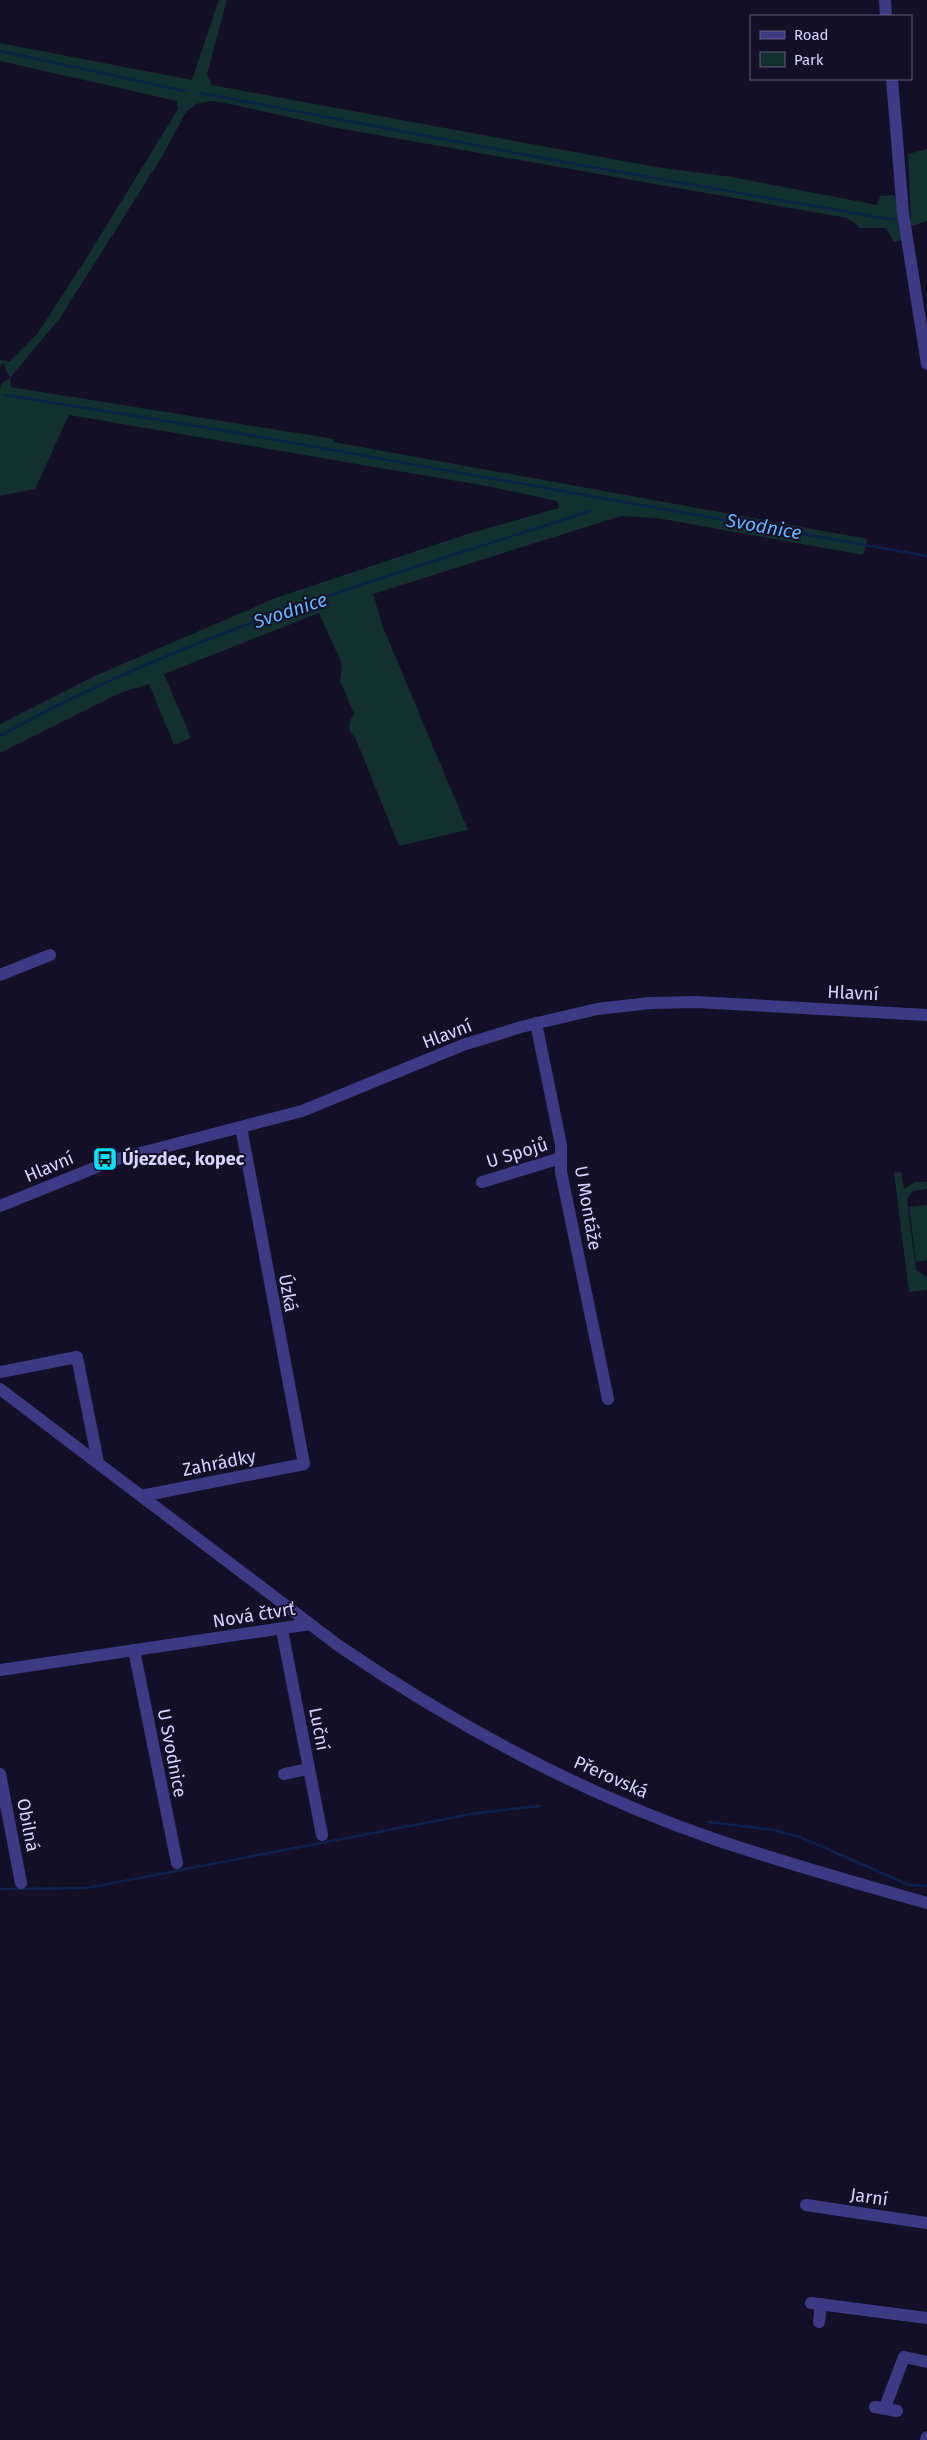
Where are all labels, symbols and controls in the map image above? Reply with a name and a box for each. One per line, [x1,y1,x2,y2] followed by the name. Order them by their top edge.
[750,15,912,80] legend
[794,26,829,44] text: Road
[794,51,824,69] text: Park
[723,508,804,544] water label: Svodnice
[249,588,330,633] water label: Svodnice
[827,981,879,1005] street label: Hlavní
[419,1015,475,1053] street label: Hlavní
[484,1133,550,1173] street label: U Spojů
[92,1146,118,1172] bus stop icon: Újezdec, kopec
[21,1147,77,1187] street label: Hlavní
[122,1147,245,1170] place label: Újezdec, kopec
[570,1164,606,1252] street label: U Montáže
[274,1272,303,1314] street label: Úzká
[180,1445,258,1481] street label: Zahrádky
[211,1598,297,1632] street label: Nová čtvrť
[304,1706,334,1752] street label: Luční
[153,1707,191,1799] street label: U Svodnice
[570,1751,652,1803] street label: Přerovská
[12,1796,44,1854] street label: Obilná
[849,2183,889,2211] street label: Jarní

